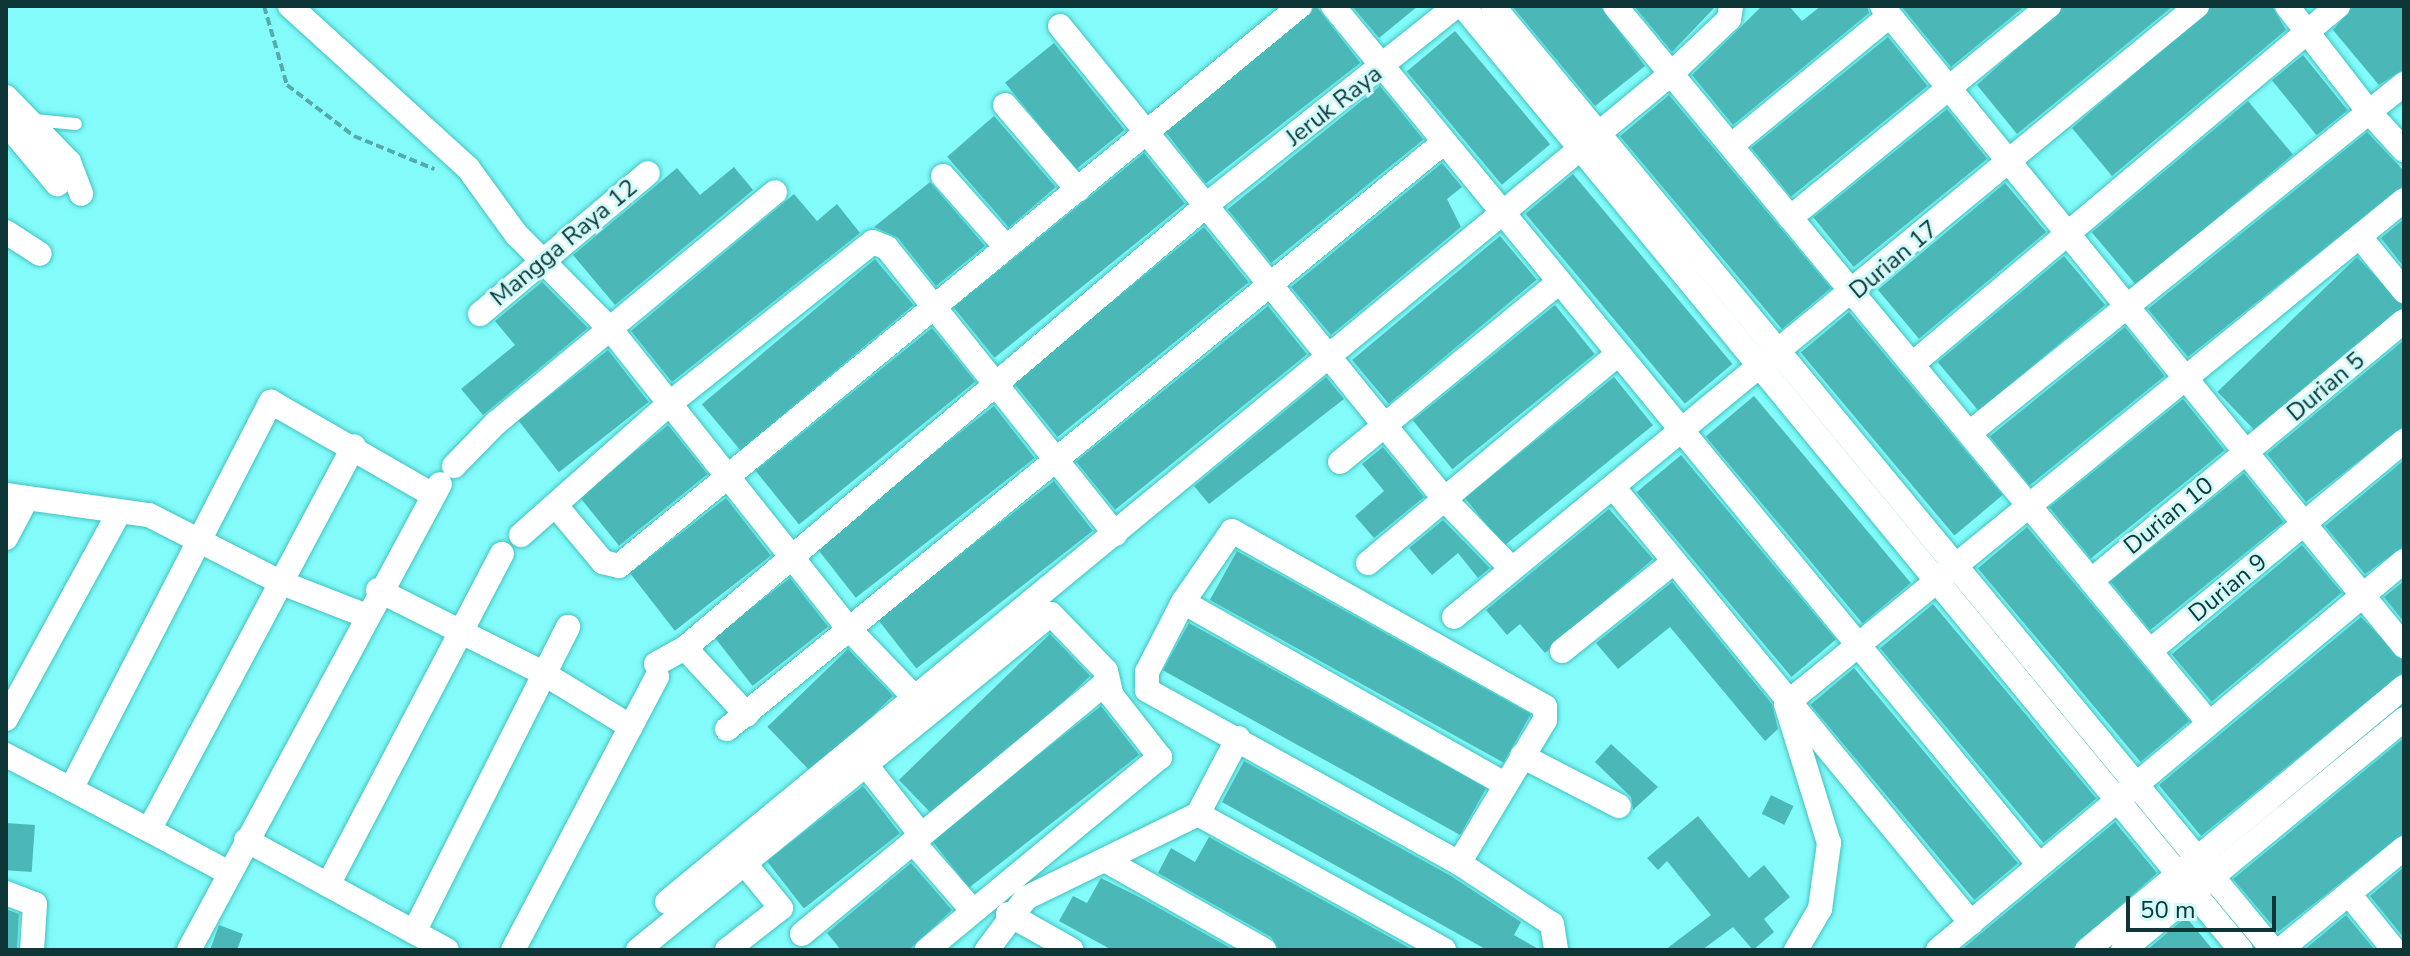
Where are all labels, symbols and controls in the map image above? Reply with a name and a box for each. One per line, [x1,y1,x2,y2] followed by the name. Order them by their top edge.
[1280,59,1388,153] street label: Jeruk Raya
[485,173,643,313] street label: Mangga Raya 12
[1844,215,1944,305] street label: Durian 17
[2281,346,2371,428] street label: Durian 5
[2118,471,2220,561] street label: Durian 10
[2183,548,2273,628] street label: Durian 9
[2130,880,2280,930] scale bar
[2140,894,2196,926] text: 50 m

